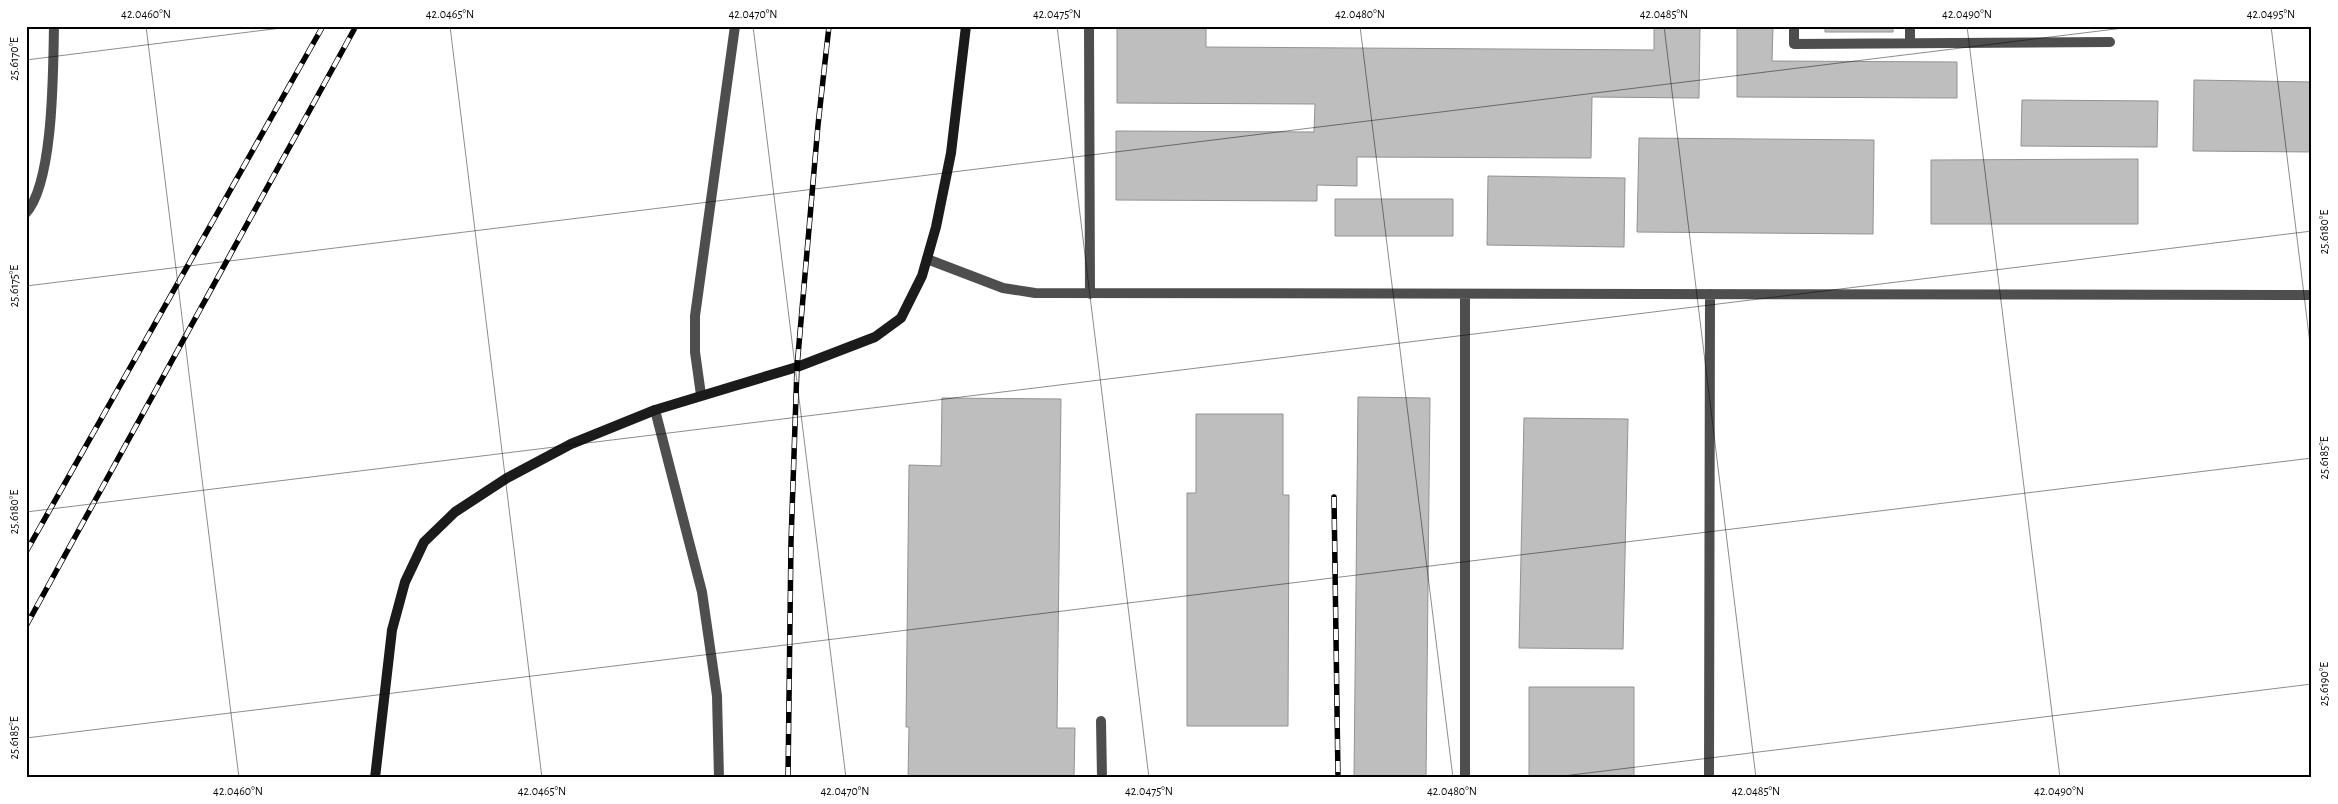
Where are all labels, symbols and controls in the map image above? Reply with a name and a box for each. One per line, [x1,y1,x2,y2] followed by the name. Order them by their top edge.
[121,8,171,20] text: 42.0460°N
[426,8,474,20] text: 42.0465°N
[728,8,778,20] text: 42.0470°N
[1033,8,1081,20] text: 42.0475°N
[1335,8,1385,20] text: 42.0480°N
[1640,8,1688,20] text: 42.0485°N
[1942,8,1992,20] text: 42.0490°N
[2247,8,2295,20] text: 42.0495°N
[8,37,20,81] text: 25.6170°E
[2318,210,2330,254] text: 25.6180°E
[8,265,20,307] text: 25.6175°E
[2318,436,2330,480] text: 25.6185°E
[8,490,20,534] text: 25.6180°E
[2318,662,2330,706] text: 25.6190°E
[8,716,20,760] text: 25.6185°E
[213,785,263,797] text: 42.0460°N
[518,785,566,797] text: 42.0465°N
[820,785,870,797] text: 42.0470°N
[1125,785,1173,797] text: 42.0475°N
[1427,785,1477,797] text: 42.0480°N
[1732,785,1780,797] text: 42.0485°N
[2034,785,2084,797] text: 42.0490°N

